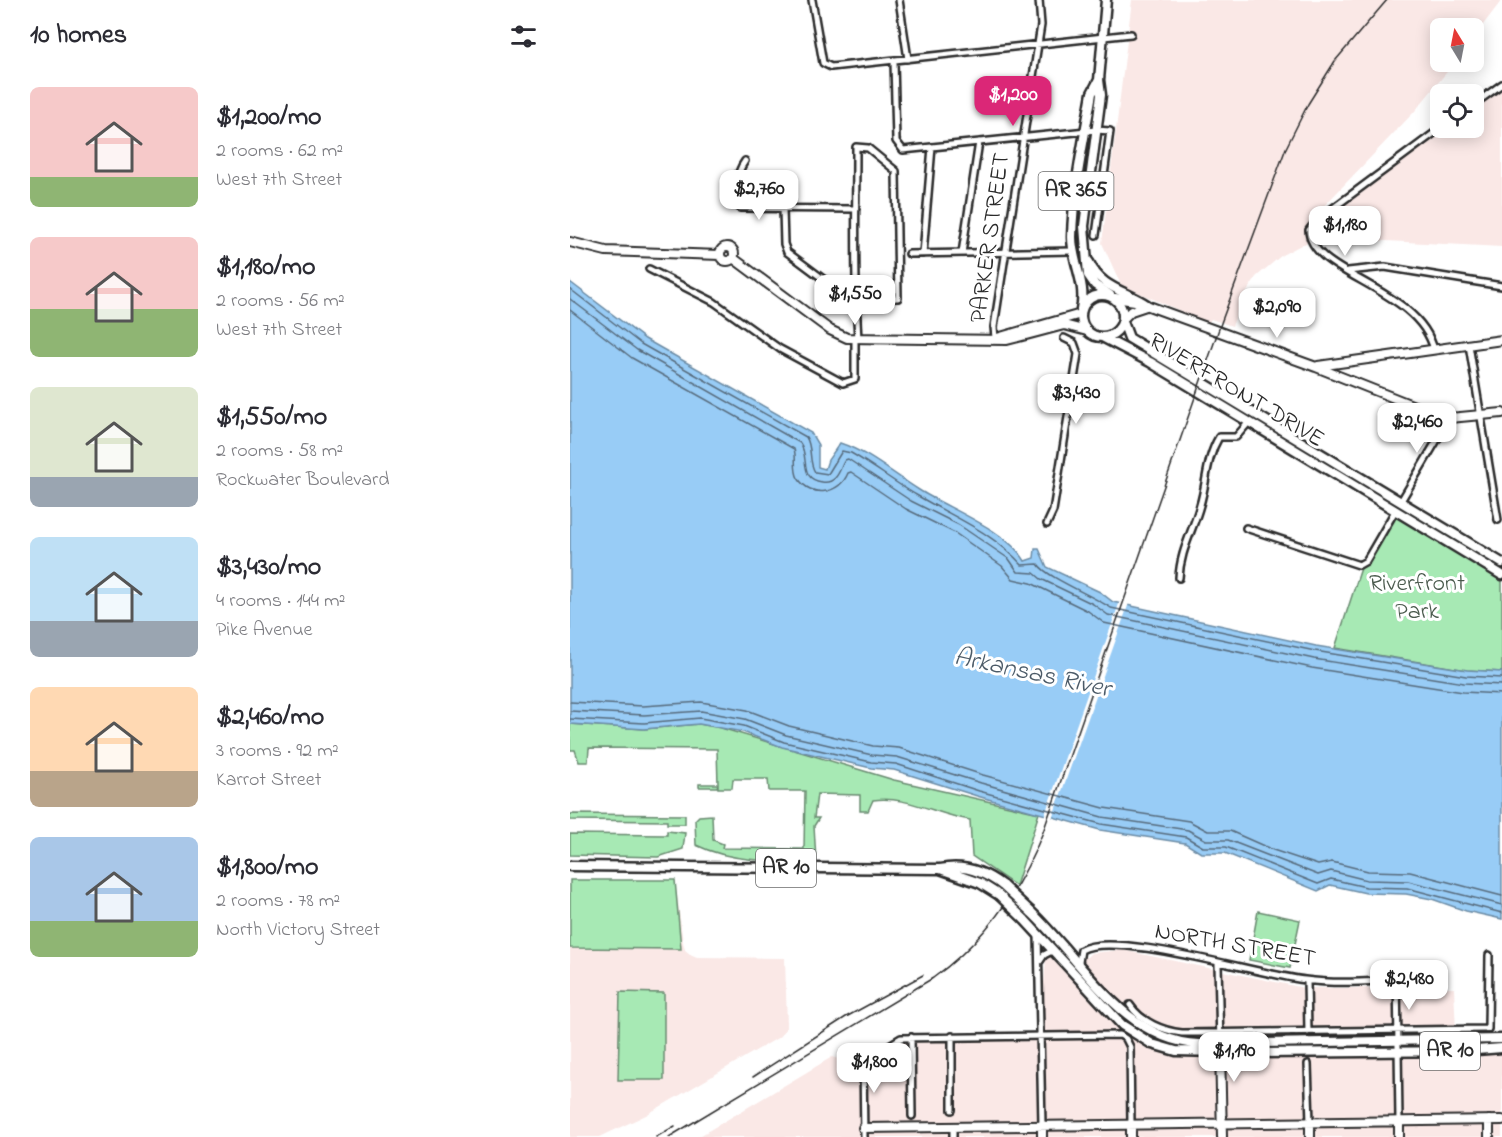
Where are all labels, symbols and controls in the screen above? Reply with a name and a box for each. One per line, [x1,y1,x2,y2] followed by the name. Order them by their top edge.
[30,17,127,55] text: 10 homes
[1430,18,1484,72] north arrow
[1430,18,1484,138] map controls
[507,20,540,53] icon: filters
[964,76,1062,127] pin: $1,200
[988,81,1038,110] text: $1,200
[1430,84,1484,138] button: locate
[216,99,322,137] text: $1,200/mo
[78,111,150,183] icon: home
[216,137,343,166] text: 2 rooms · 62 m²
[962,151,1020,325] street label: PARKER STREET
[216,166,342,195] text: West 7th Street
[710,170,808,221] pin: $2,760
[1038,172,1114,210] road number: AR 365
[733,175,785,204] text: $2,760
[1296,206,1394,257] pin: $1,180
[1323,211,1367,240] text: $1,180
[216,249,315,287] text: $1,180/mo
[78,261,150,333] icon: home
[806,275,904,326] pin: $1,550
[828,280,882,309] text: $1,550
[216,287,345,316] text: 2 rooms · 56 m²
[1228,288,1326,339] pin: $2,090
[1253,293,1301,322] text: $2,090
[216,316,342,345] text: West 7th Street
[1141,325,1331,457] street label: RIVERFRONT DRIVE
[1027,374,1125,425] pin: $3,430
[1052,379,1100,408] text: $3,430
[216,399,327,437] text: $1,550/mo
[1368,403,1466,454] pin: $2,460
[1391,408,1443,437] text: $2,460
[78,411,150,483] icon: home
[216,437,343,466] text: 2 rooms · 58 m²
[216,466,389,495] text: Rockwater Boulevard
[216,549,321,587] text: $3,430/mo
[78,561,150,633] icon: home
[1369,567,1465,630] park label: Riverfront Park
[216,587,346,616] text: 4 rooms · 144 m²
[216,616,313,645] text: Pike Avenue
[950,639,1117,710] water label: Arkansas River
[216,699,324,737] text: $2,460/mo
[78,711,150,783] icon: home
[216,737,339,766] text: 3 rooms · 92 m²
[216,766,321,795] text: Karrot Street
[216,849,318,887] text: $1,800/mo
[756,849,816,887] road number: AR 10
[78,861,150,933] icon: home
[216,887,340,916] text: 2 rooms · 78 m²
[1152,915,1318,977] street label: NORTH STREET
[216,916,380,945] text: North Victory Street
[1360,960,1458,1011] pin: $2,480
[1384,965,1434,994] text: $2,480
[1185,1032,1283,1083] pin: $1,190
[1420,1032,1480,1070] road number: AR 10
[1213,1037,1255,1066] text: $1,190
[825,1043,923,1094] pin: $1,800
[851,1048,897,1077] text: $1,800

